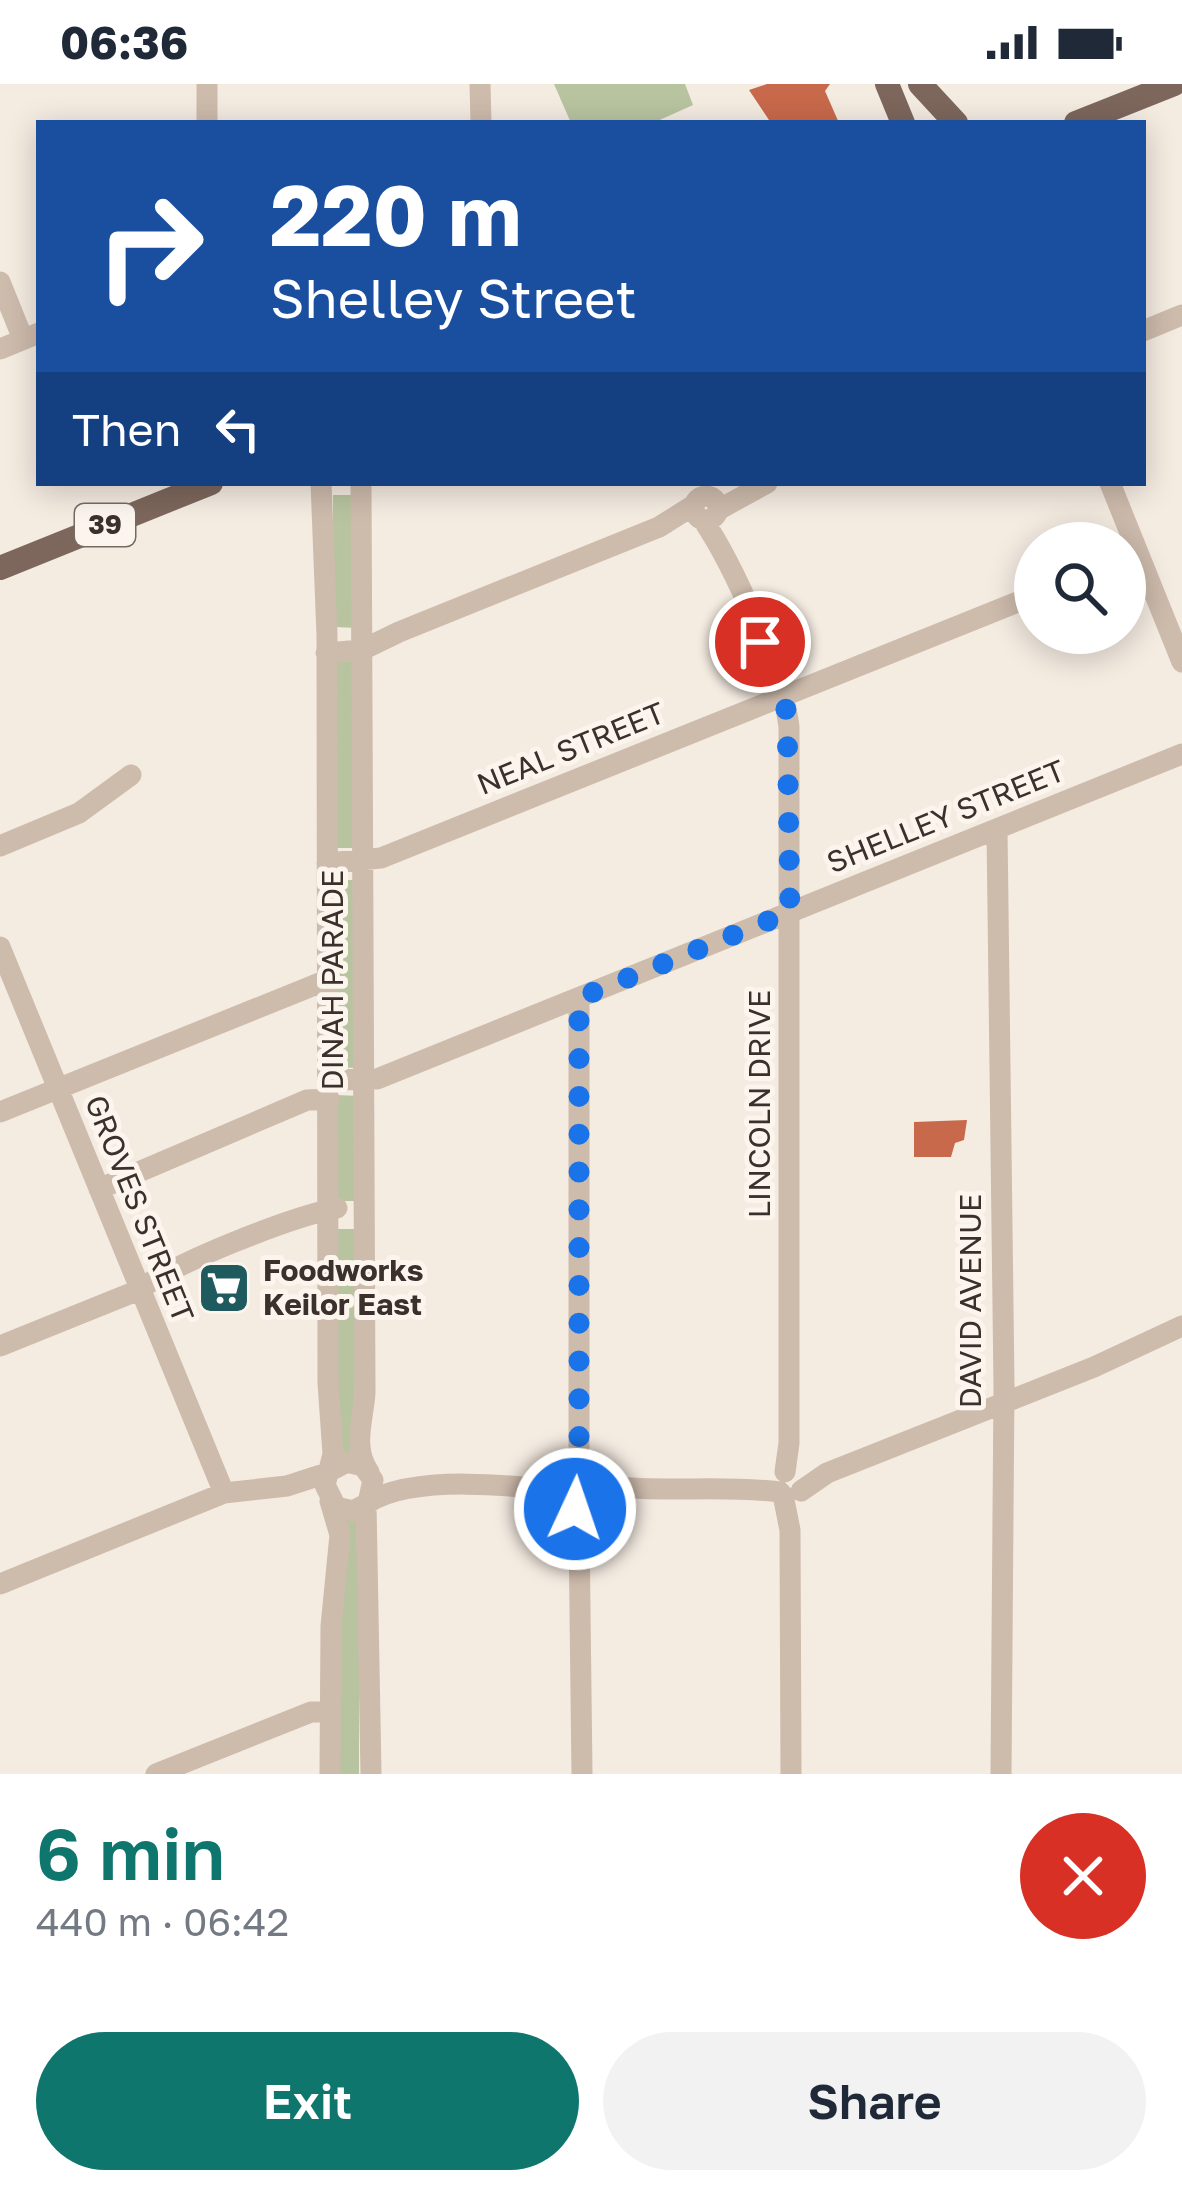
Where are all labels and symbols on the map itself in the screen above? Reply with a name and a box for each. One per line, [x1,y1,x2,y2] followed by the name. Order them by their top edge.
[75,504,135,546] road number: 39
[709,591,811,693] pin
[472,694,670,802] street label: NEAL STREET
[821,752,1070,880] street label: SHELLEY STREET
[314,870,350,1090] street label: DINAH PARADE
[741,990,777,1218] street label: LINCOLN DRIVE
[78,1090,202,1327] street label: GROVES STREET
[952,1194,988,1408] street label: DAVID AVENUE
[263,1252,424,1322] place label: Foodworks Keilor East
[196,1260,252,1316] supermarket icon: Foodworks Keilor East
[512,1446,638,1572] position arrow

